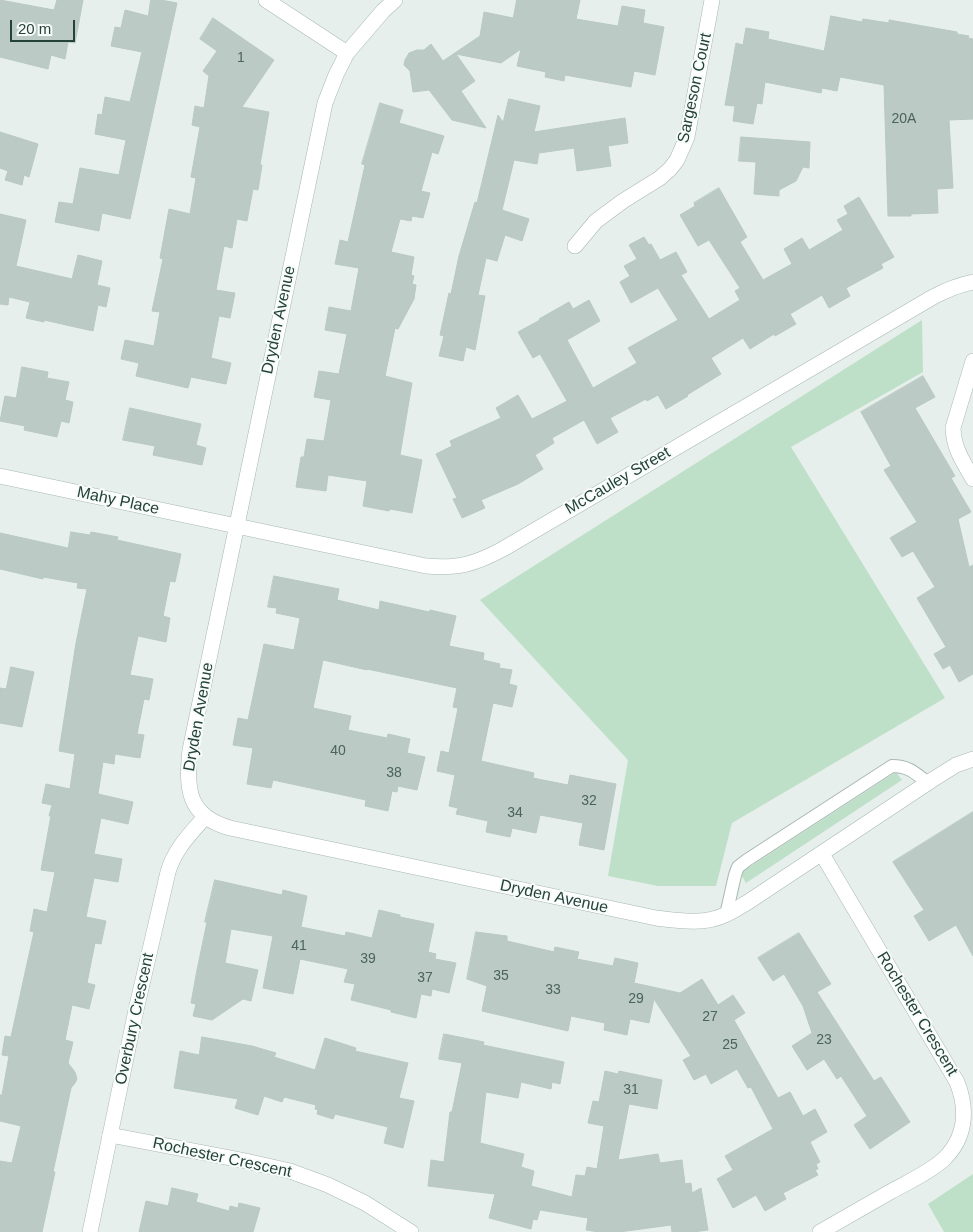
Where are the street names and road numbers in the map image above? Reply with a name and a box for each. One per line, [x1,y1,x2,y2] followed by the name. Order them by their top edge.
[674,31,716,145] street label: Sargeson Court
[258,264,300,376] street label: Dryden Avenue
[562,443,674,519] street label: McCauley Street
[75,483,161,519] street label: Mahy Place
[180,661,218,773] street label: Dryden Avenue
[498,876,610,918] street label: Dryden Avenue
[872,948,962,1080] street label: Rochester Crescent
[112,951,158,1087] street label: Overbury Crescent
[151,1134,293,1182] street label: Rochester Crescent

